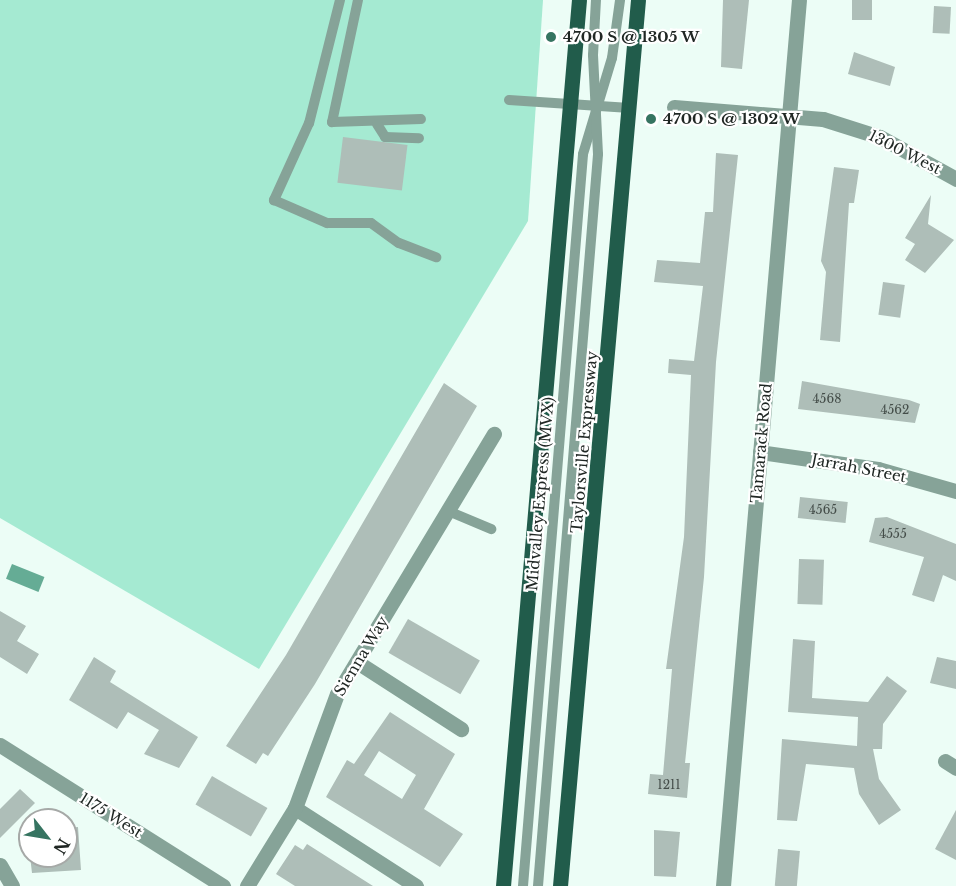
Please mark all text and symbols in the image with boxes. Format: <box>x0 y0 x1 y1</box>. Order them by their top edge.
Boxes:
place label: 4700 S @ 1305 W <box>563 28 700 46</box>
marker: 4700 S @ 1305 W <box>544 30 558 44</box>
place label: 4700 S @ 1302 W <box>663 110 801 128</box>
marker: 4700 S @ 1302 W <box>644 112 658 126</box>
street label: 1300 West <box>866 126 944 178</box>
street label: Taylorsville Expressway <box>567 350 601 534</box>
street label: Tamarack Road <box>747 382 775 504</box>
house number: 4568 <box>813 392 841 406</box>
street label: Midvalley Express (MVX) <box>523 396 557 592</box>
house number: 4562 <box>881 403 909 417</box>
street label: Jarrah Street <box>810 450 908 486</box>
house number: 4565 <box>809 503 837 517</box>
house number: 4555 <box>879 527 907 541</box>
street label: Sienna Way <box>330 613 392 699</box>
house number: 1211 <box>657 778 681 792</box>
street label: 1175 West <box>76 789 146 841</box>
north arrow <box>18 808 78 868</box>
text: N <box>49 835 74 858</box>

